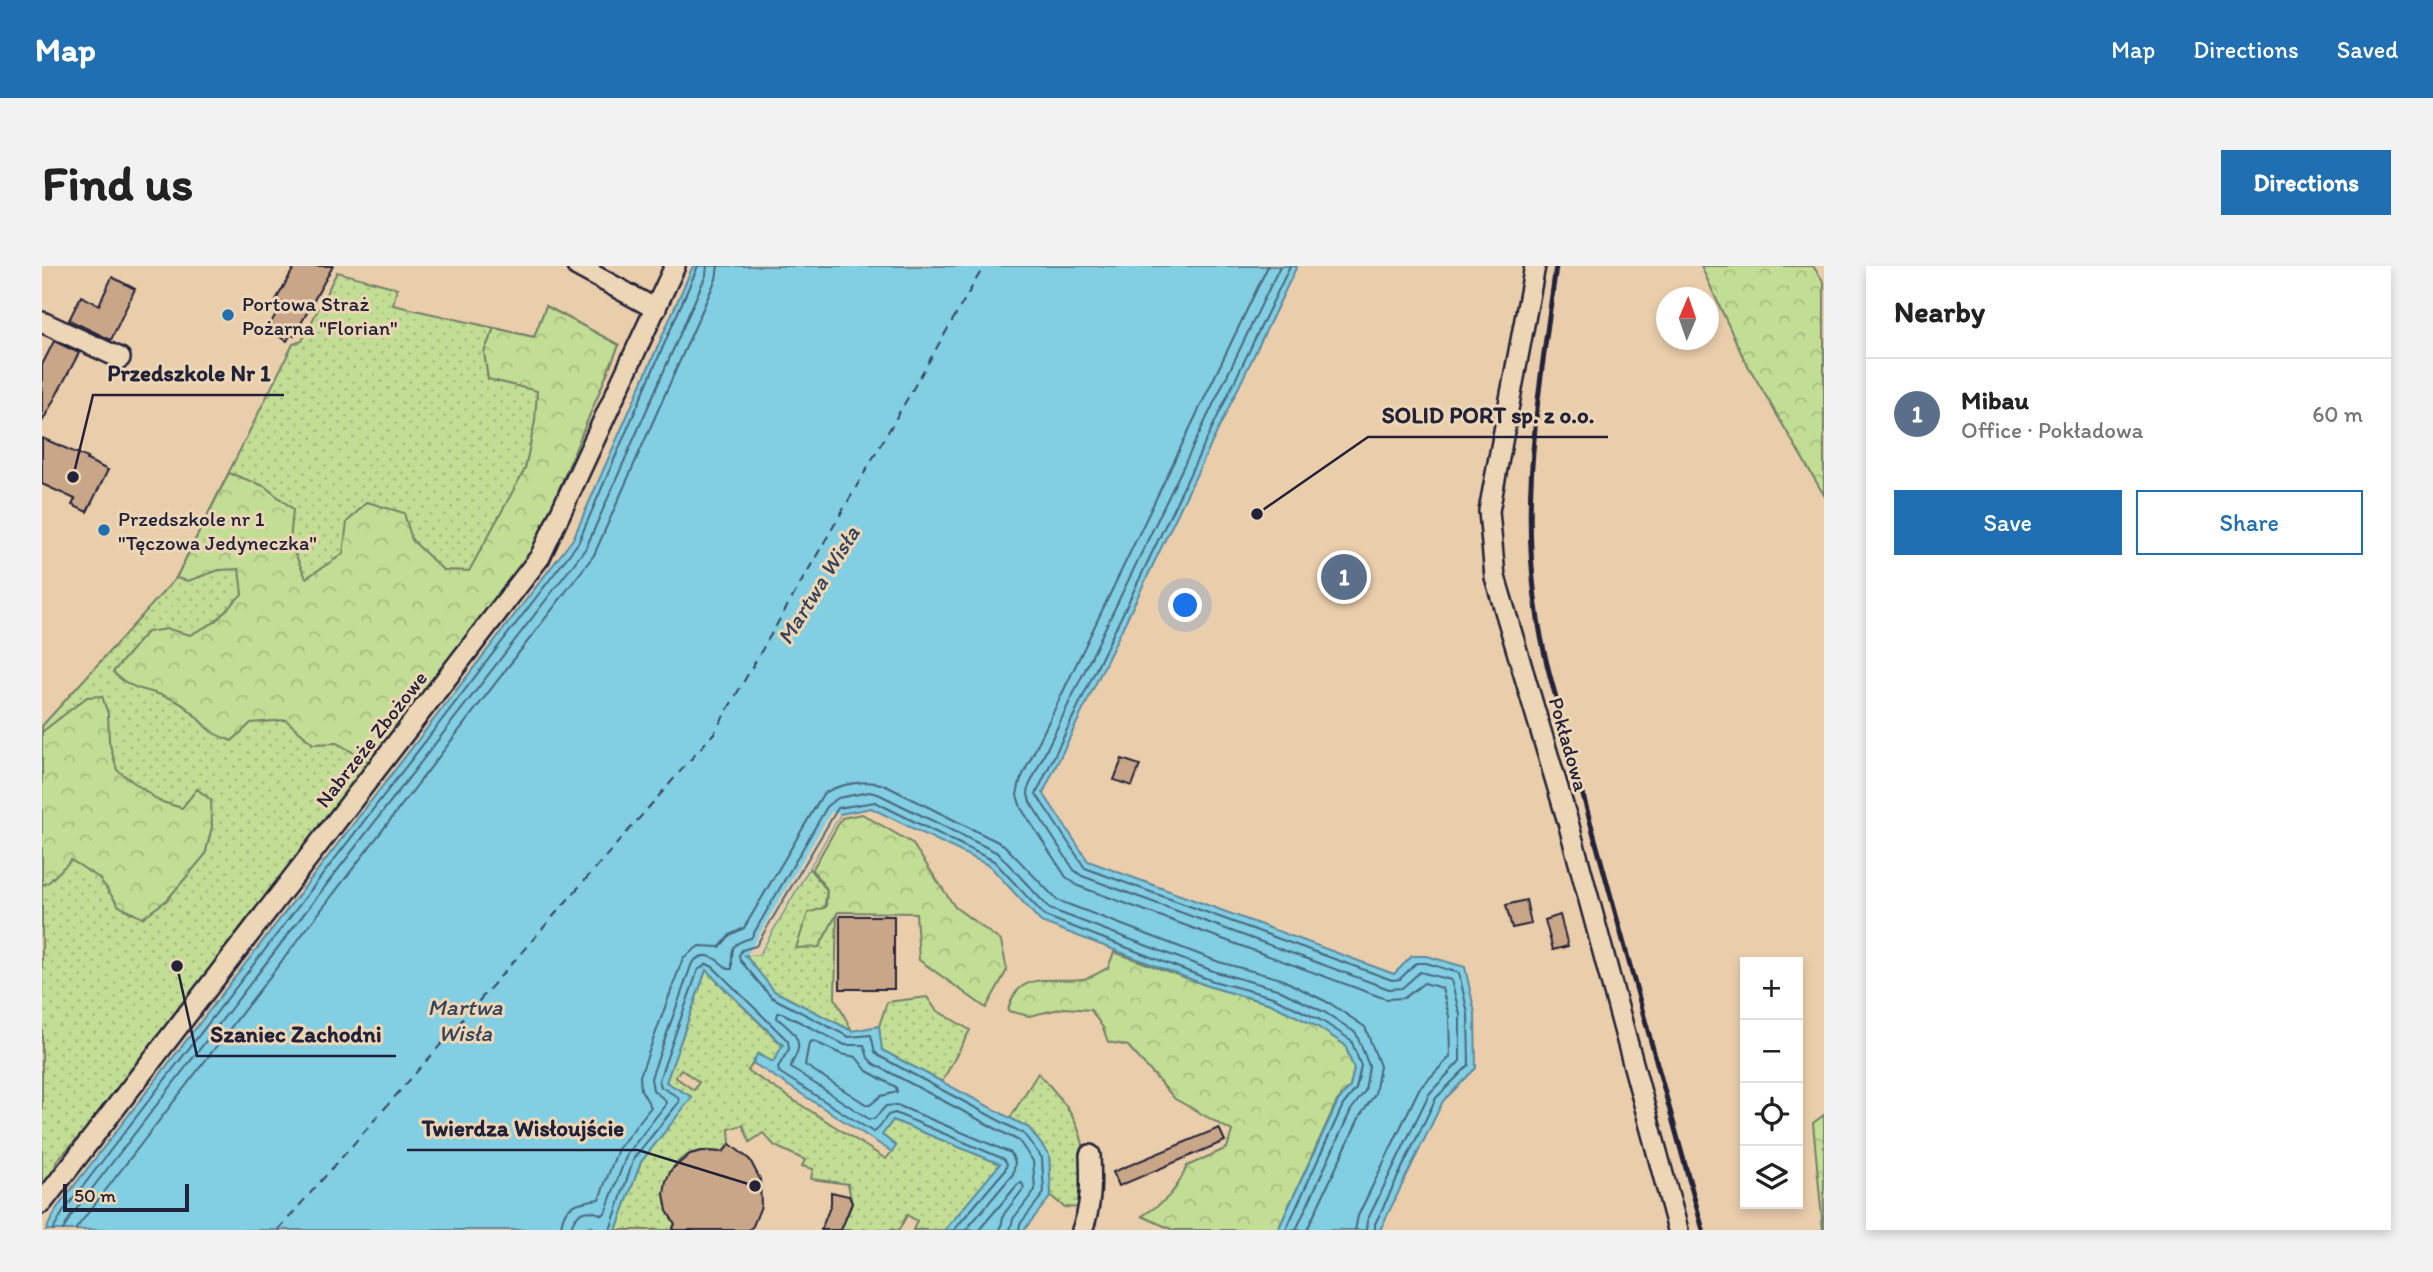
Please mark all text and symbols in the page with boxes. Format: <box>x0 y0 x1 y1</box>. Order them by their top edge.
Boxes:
text: Map <box>35 30 96 69</box>
text: Map <box>2111 35 2155 64</box>
text: Directions <box>2193 35 2299 64</box>
text: Saved <box>2337 35 2398 64</box>
button: Directions <box>2221 150 2391 215</box>
text: Find us <box>42 153 193 212</box>
north arrow <box>1656 287 1719 350</box>
place label: Portowa Straż Pożarna "Florian" <box>242 291 398 340</box>
text: Nearby <box>1894 293 1985 330</box>
marker: Portowa Straż Pożarna "Florian" <box>220 307 236 323</box>
callout: Przedszkole Nr 1 <box>93 351 284 395</box>
text: Przedszkole Nr 1 <box>107 359 271 387</box>
text: Mibau <box>1961 384 2029 416</box>
callout: SOLID PORT sp. z o.o. <box>1368 393 1608 437</box>
text: 1 <box>1912 400 1922 428</box>
text: 60 m <box>2312 400 2363 428</box>
text: SOLID PORT sp. z o.o. <box>1382 401 1594 429</box>
text: Office · Pokładowa <box>1961 416 2144 444</box>
button: Save <box>1894 490 2122 555</box>
button: Share <box>2136 490 2363 555</box>
place label: Przedszkole nr 1 "Tęczowa Jedyneczka" <box>118 506 317 555</box>
water label: Martwa Wisła <box>771 520 866 649</box>
marker: Przedszkole nr 1 "Tęczowa Jedyneczka" <box>96 522 112 538</box>
pin: 1 <box>1321 551 1367 603</box>
your location <box>1168 588 1202 622</box>
street label: Nabrzeże Zbożowe <box>310 666 432 812</box>
street label: Pokładowa <box>1544 694 1594 794</box>
map controls <box>1740 957 1803 1209</box>
button: + <box>1740 957 1803 1020</box>
water label: Martwa Wisła <box>428 993 503 1047</box>
callout: Szaniec Zachodni <box>197 1012 396 1056</box>
text: Szaniec Zachodni <box>210 1020 382 1048</box>
button: − <box>1740 1020 1803 1083</box>
button: locate <box>1740 1083 1803 1146</box>
callout: Twierdza Wisłoujście <box>407 1106 638 1150</box>
text: Twierdza Wisłoujście <box>421 1114 624 1142</box>
button: layers <box>1740 1146 1803 1209</box>
scale bar <box>63 1181 189 1213</box>
text: 50 m <box>74 1184 116 1207</box>

